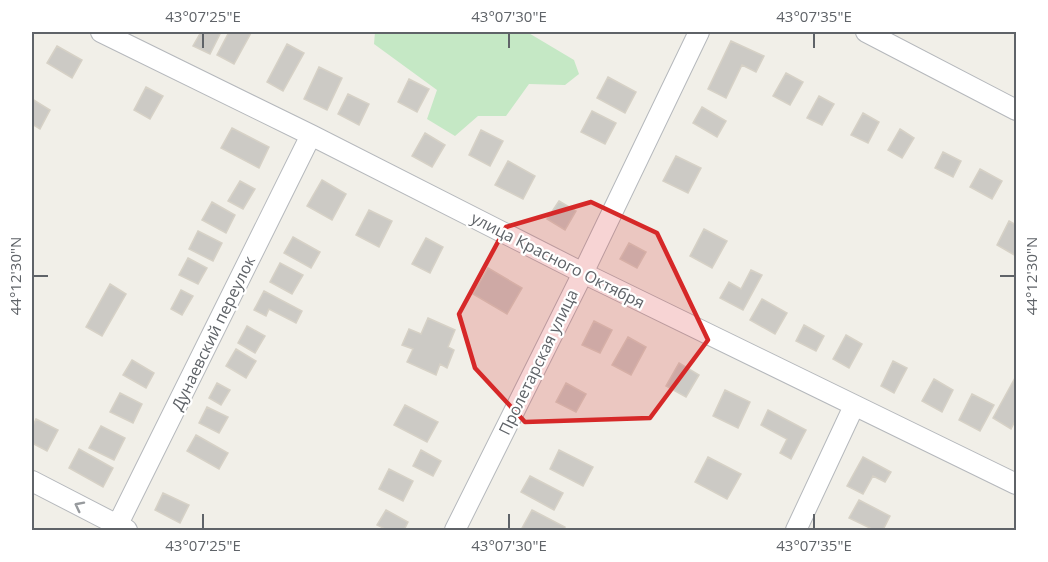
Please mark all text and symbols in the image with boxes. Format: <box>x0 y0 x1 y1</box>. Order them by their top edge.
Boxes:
text: 43°07'25"E <box>165 6 241 26</box>
text: 43°07'30"E <box>471 6 547 26</box>
text: 43°07'35"E <box>776 6 852 26</box>
street label: улица Красного Октября <box>467 207 649 313</box>
text: 44°12'30"N <box>5 237 25 315</box>
text: 44°12'30"N <box>1021 237 1041 315</box>
street label: Дунаевский переулок <box>166 251 260 414</box>
street label: Пролетарская улица <box>493 285 583 439</box>
one-way arrow <box>75 502 86 513</box>
text: 43°07'25"E <box>165 535 241 555</box>
text: 43°07'30"E <box>471 535 547 555</box>
text: 43°07'35"E <box>776 535 852 555</box>

